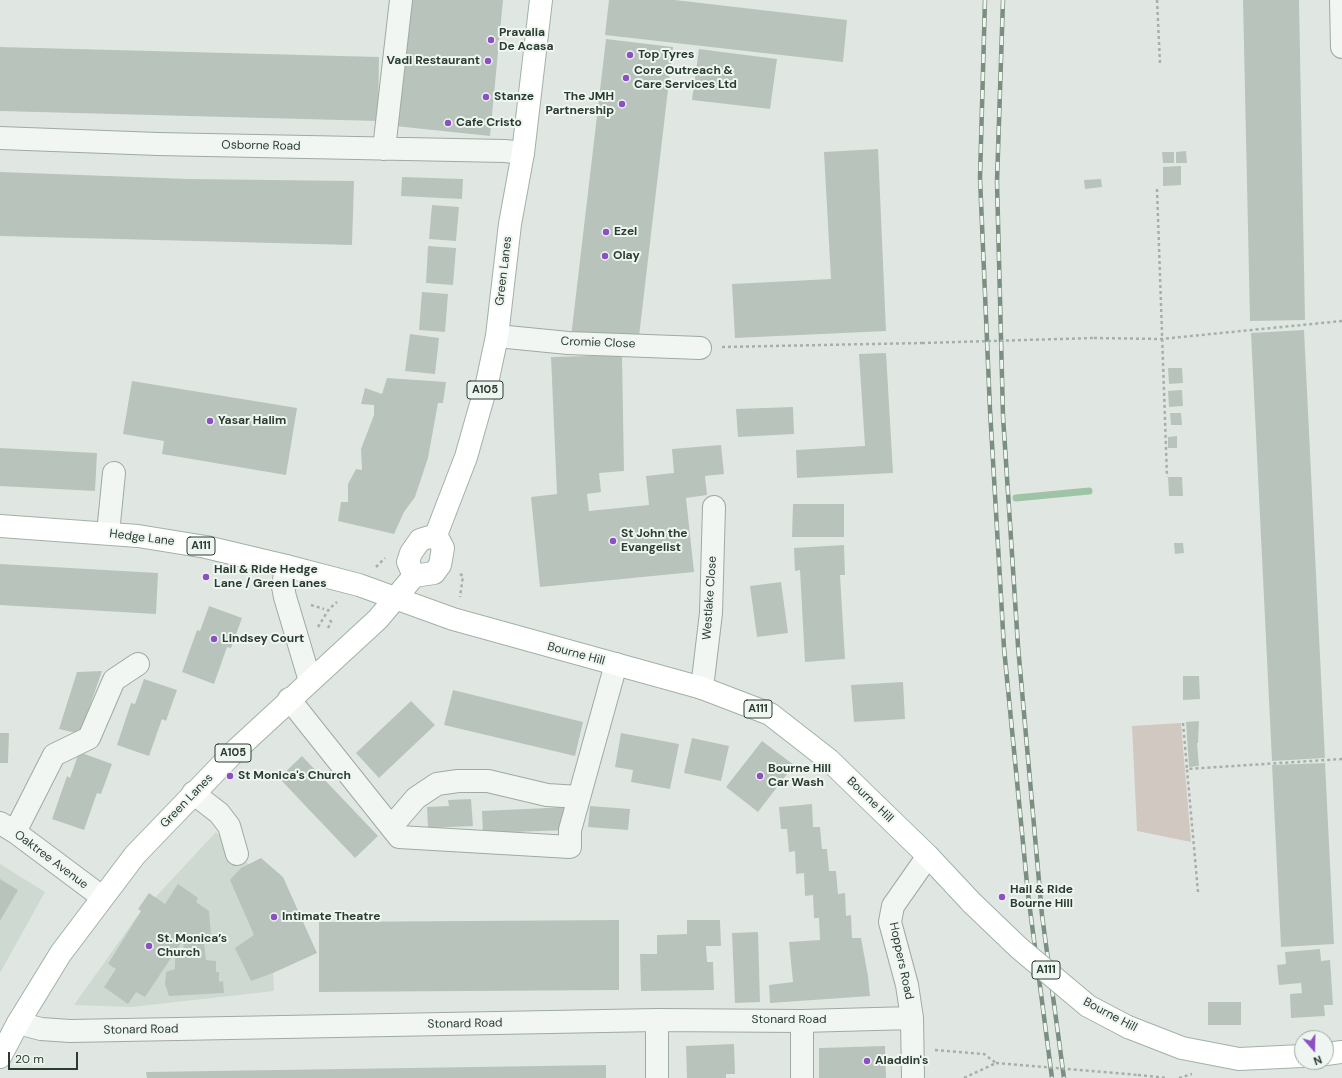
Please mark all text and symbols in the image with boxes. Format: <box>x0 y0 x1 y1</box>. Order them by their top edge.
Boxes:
place label: Pravalia De Acasa <box>499 26 553 54</box>
marker: Pravalia De Acasa <box>486 35 496 45</box>
place label: Top Tyres <box>638 48 694 62</box>
marker: Top Tyres <box>625 50 635 60</box>
place label: Vadi Restaurant <box>386 54 480 68</box>
marker: Vadi Restaurant <box>483 56 493 66</box>
place label: Core Outreach & Care Services Ltd <box>634 64 737 92</box>
marker: Core Outreach & Care Services Ltd <box>621 73 631 83</box>
place label: Stanze <box>494 90 534 104</box>
place label: The JMH Partnership <box>545 90 614 118</box>
marker: Stanze <box>481 92 491 102</box>
marker: The JMH Partnership <box>617 99 627 109</box>
place label: Cafe Cristo <box>456 116 522 130</box>
marker: Cafe Cristo <box>443 118 453 128</box>
street label: Osborne Road <box>221 138 301 154</box>
place label: Ezel <box>614 225 637 239</box>
marker: Ezel <box>601 227 611 237</box>
street label: Green Lanes <box>493 236 515 306</box>
place label: Olay <box>613 249 640 263</box>
marker: Olay <box>600 251 610 261</box>
street label: Cromie Close <box>560 335 636 351</box>
road number: A105 <box>467 381 503 399</box>
place label: Yasar Halim <box>218 414 286 428</box>
marker: Yasar Halim <box>205 416 215 426</box>
street label: Hedge Lane <box>109 527 175 549</box>
place label: St John the Evangelist <box>621 527 688 555</box>
marker: St John the Evangelist <box>608 536 618 546</box>
road number: A111 <box>187 537 215 555</box>
street label: Westlake Close <box>700 555 720 641</box>
place label: Hail & Ride Hedge Lane / Green Lanes <box>214 563 327 591</box>
marker: Hail & Ride Hedge Lane / Green Lanes <box>201 572 211 582</box>
place label: Lindsey Court <box>222 632 304 646</box>
marker: Lindsey Court <box>209 634 219 644</box>
street label: Bourne Hill <box>546 639 606 669</box>
road number: A111 <box>744 700 772 718</box>
road number: A105 <box>215 744 251 762</box>
place label: Bourne Hill Car Wash <box>768 762 831 790</box>
place label: St Monica's Church <box>238 769 351 783</box>
street label: Green Lanes <box>158 771 216 831</box>
marker: St Monica's Church <box>225 771 235 781</box>
marker: Bourne Hill Car Wash <box>755 771 765 781</box>
street label: Bourne Hill <box>844 774 896 826</box>
street label: Oaktree Avenue <box>11 828 91 892</box>
place label: Hail & Ride Bourne Hill <box>1010 883 1073 911</box>
marker: Hail & Ride Bourne Hill <box>997 892 1007 902</box>
place label: Intimate Theatre <box>282 910 380 924</box>
marker: Intimate Theatre <box>269 912 279 922</box>
street label: Hoppers Road <box>886 921 916 1001</box>
place label: St. Monica’s Church <box>157 932 227 960</box>
marker: St. Monica’s Church <box>144 941 154 951</box>
road number: A111 <box>1032 961 1060 979</box>
street label: Bourne Hill <box>1081 995 1139 1035</box>
street label: Stonard Road <box>752 1013 826 1027</box>
street label: Stonard Road <box>427 1016 503 1032</box>
street label: Stonard Road <box>103 1022 179 1038</box>
north arrow <box>1294 1030 1334 1070</box>
scale bar <box>10 1044 80 1070</box>
text: 20 m <box>15 1051 44 1067</box>
text: N <box>1312 1052 1324 1068</box>
place label: Aladdin's <box>875 1054 928 1068</box>
marker: Aladdin's <box>862 1056 872 1066</box>

